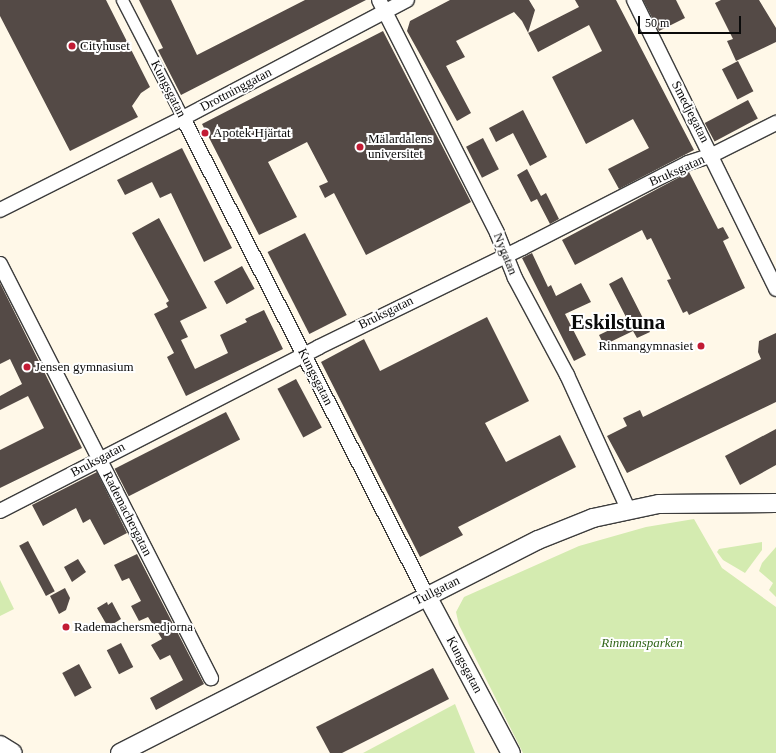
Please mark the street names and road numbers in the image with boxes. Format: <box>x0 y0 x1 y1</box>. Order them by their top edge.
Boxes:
street label: Kungsgatan <box>147 58 189 120</box>
street label: Drottninggatan <box>198 65 274 115</box>
street label: Smedjegatan <box>668 79 712 145</box>
street label: Bruksgatan <box>647 152 707 190</box>
street label: Nygatan <box>490 231 520 277</box>
street label: Bruksgatan <box>356 293 416 333</box>
street label: Kungsgatan <box>294 346 336 408</box>
street label: Bruksgatan <box>68 439 128 481</box>
street label: Rademachergatan <box>99 469 155 559</box>
street label: Tullgatan <box>411 573 463 609</box>
street label: Kungsgatan <box>443 634 485 696</box>

